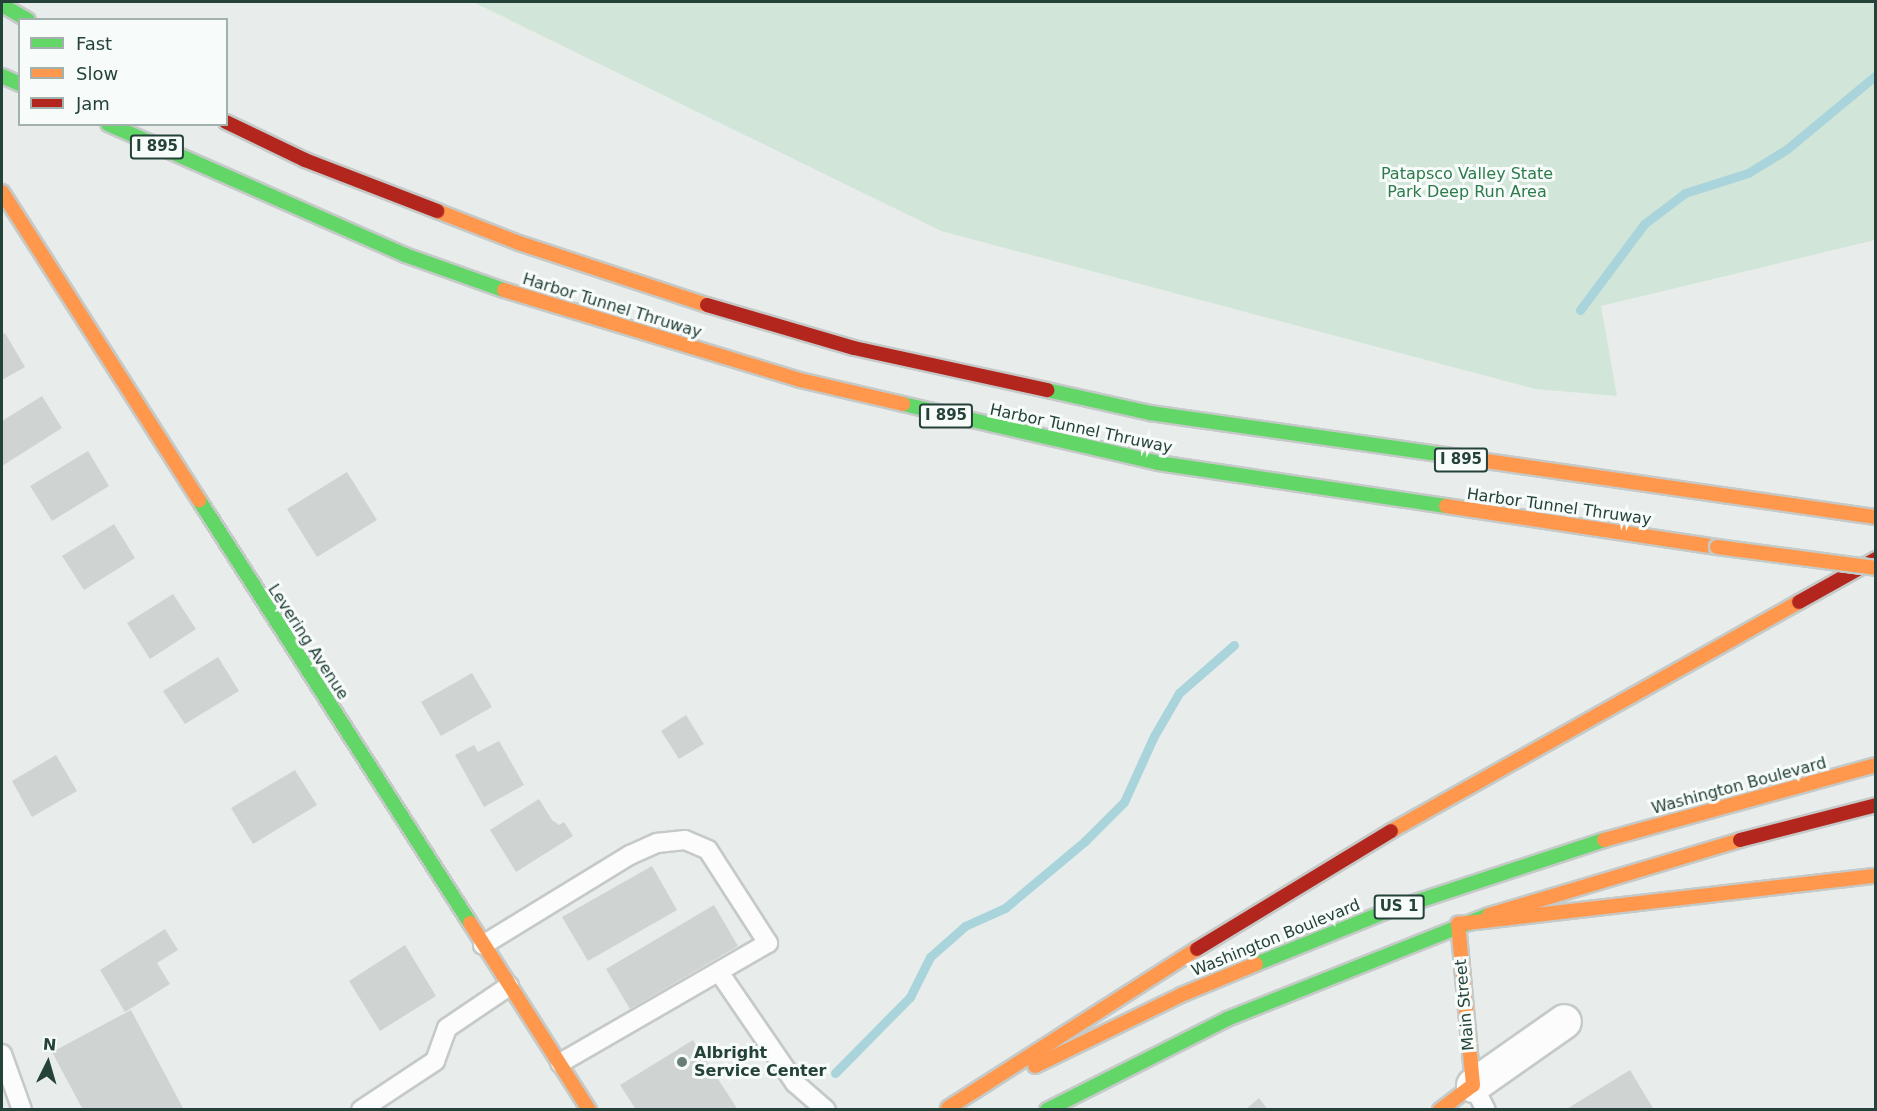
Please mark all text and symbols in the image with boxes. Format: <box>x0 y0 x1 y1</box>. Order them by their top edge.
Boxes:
legend <box>18 18 228 126</box>
text: Fast <box>76 33 112 54</box>
text: Slow <box>76 63 118 84</box>
text: Jam <box>76 93 110 114</box>
road number: I 895 <box>128 135 186 159</box>
park label: Patapsco Valley State Park Deep Run Area <box>1381 164 1553 202</box>
street label: Harbor Tunnel Thruway <box>520 270 704 342</box>
street label: Harbor Tunnel Thruway <box>988 400 1174 458</box>
road number: I 895 <box>918 404 974 428</box>
road number: I 895 <box>1432 448 1490 472</box>
street label: Harbor Tunnel Thruway <box>1465 485 1653 529</box>
street label: Levering Avenue <box>264 581 352 703</box>
street label: Washington Boulevard <box>1650 753 1828 819</box>
street label: Washington Boulevard <box>1189 895 1363 981</box>
road number: US 1 <box>1374 895 1424 919</box>
street label: Main Street <box>1451 958 1479 1052</box>
north arrow <box>18 1033 78 1093</box>
text: N <box>42 1035 57 1055</box>
place label: Albright Service Center <box>694 1043 826 1081</box>
marker: Albright Service Center <box>675 1055 689 1069</box>

